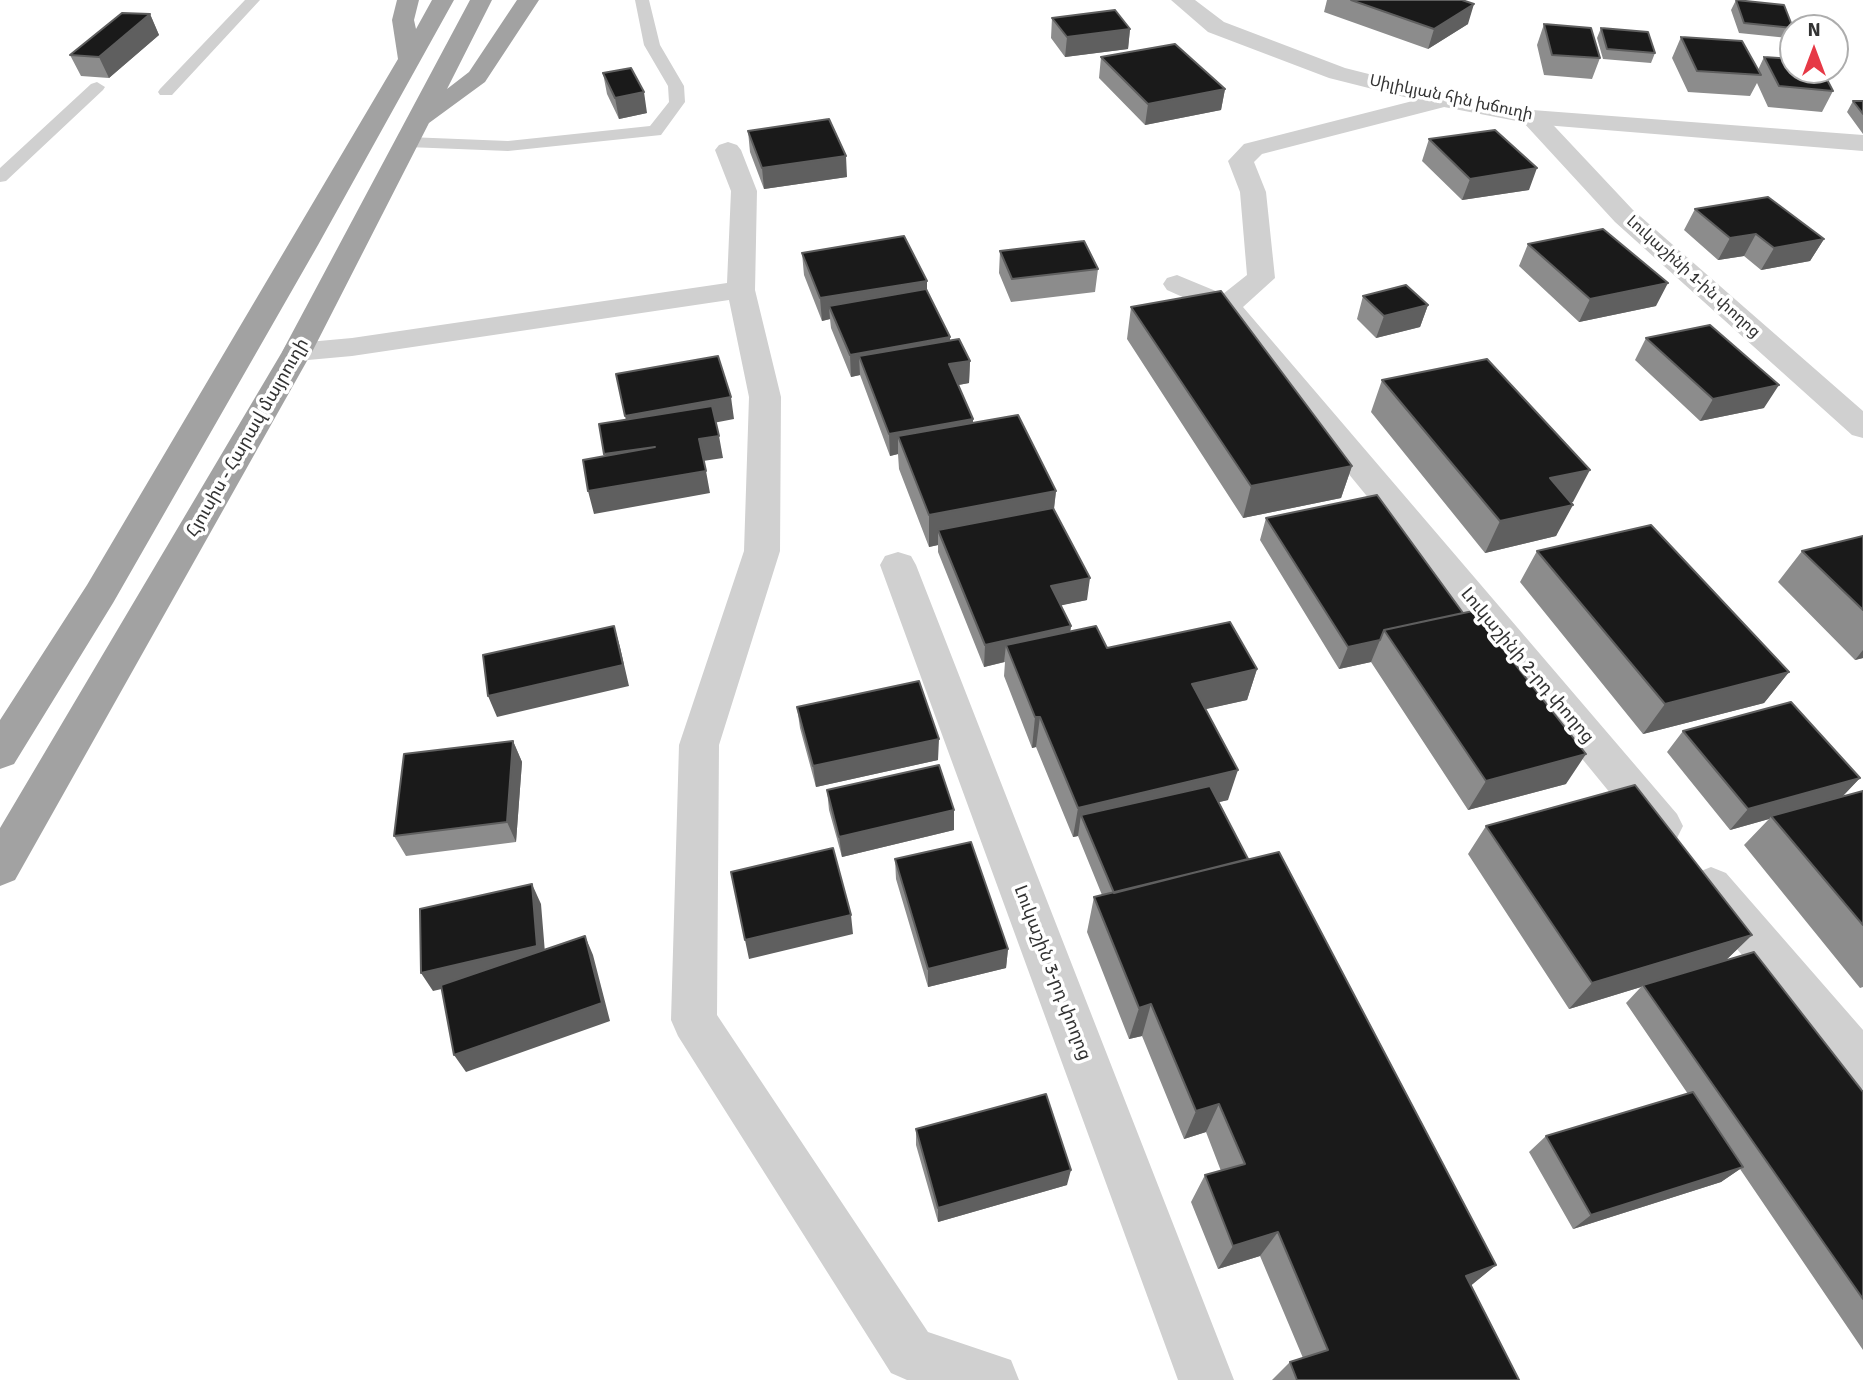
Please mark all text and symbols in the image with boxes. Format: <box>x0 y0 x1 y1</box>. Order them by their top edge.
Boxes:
north arrow <box>1779 14 1849 84</box>
text: N <box>1807 18 1821 42</box>
street label: Սիլիկյան հին խճուղի <box>1368 71 1534 125</box>
street label: Լուկաշինի 1-ին փողոց <box>1622 212 1764 342</box>
street label: Հյուսիս - Հարավ մայրուղի <box>182 335 314 541</box>
street label: Լուկաշինի 2-րդ փողոց <box>1456 584 1598 748</box>
street label: Լուկաշին 3-րդ փողոց <box>1009 883 1095 1063</box>

